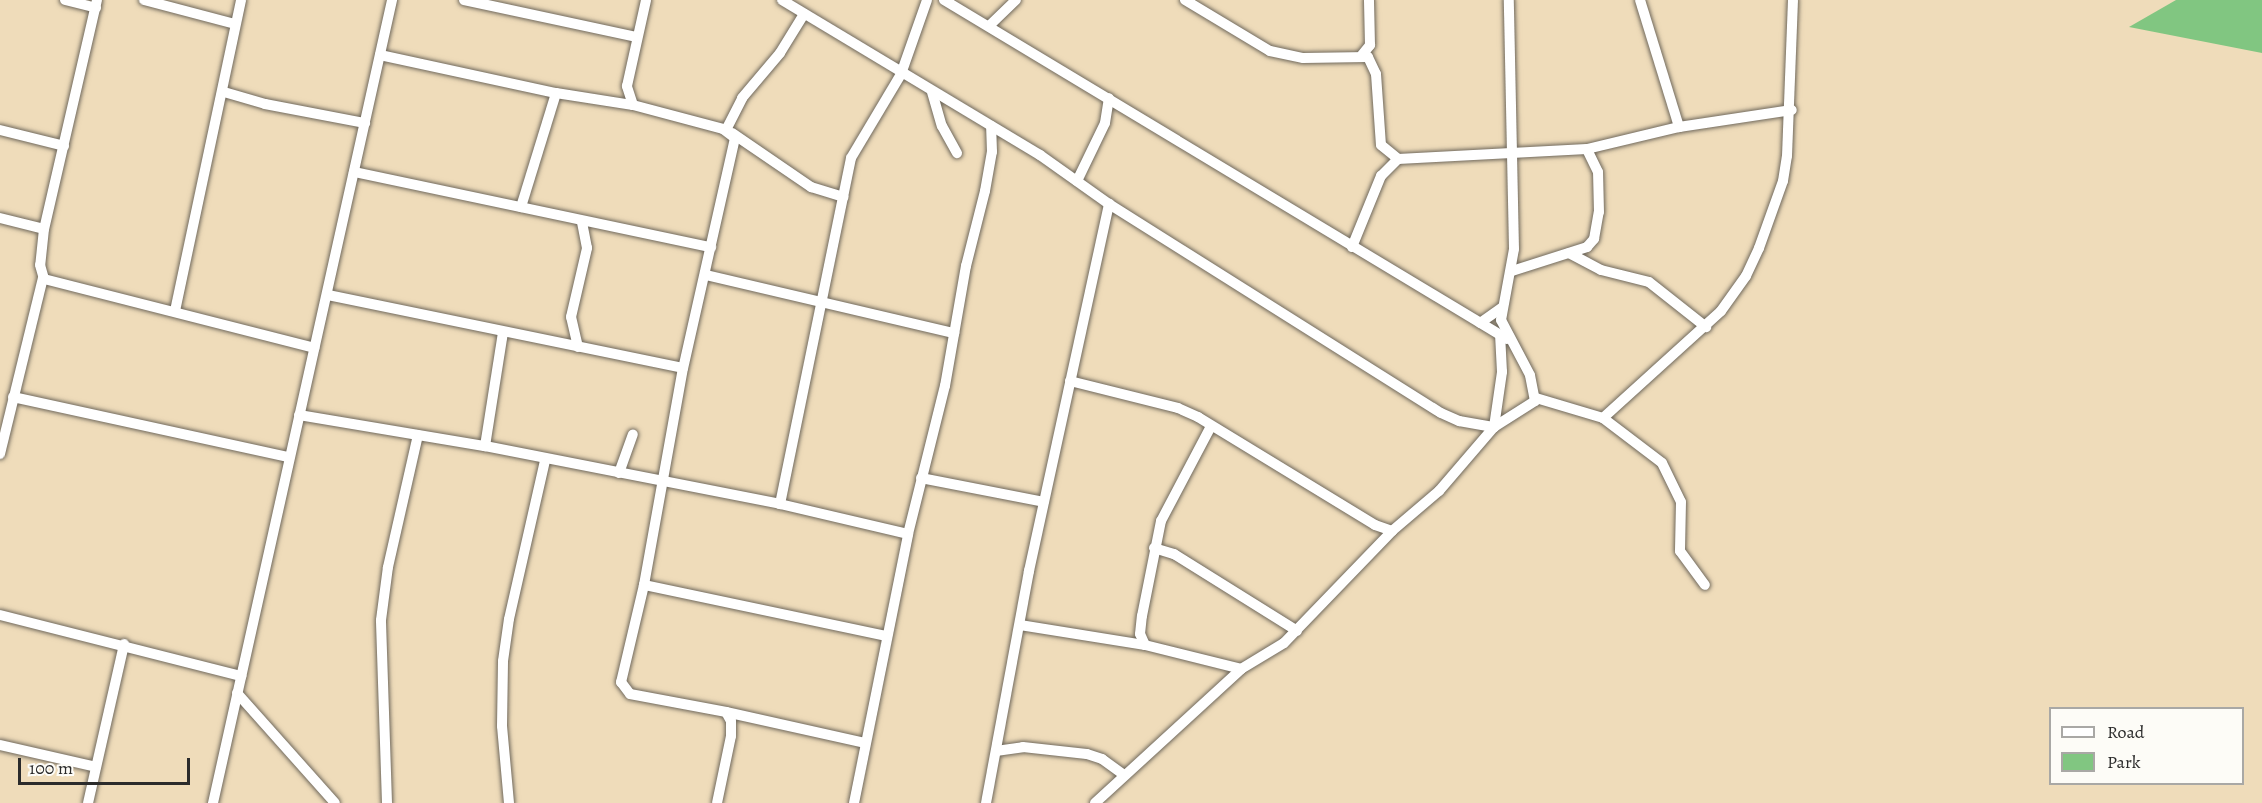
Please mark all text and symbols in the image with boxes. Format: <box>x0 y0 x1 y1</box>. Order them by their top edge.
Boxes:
legend <box>2049 707 2244 785</box>
text: Road <box>2107 720 2144 744</box>
scale bar <box>21 746 194 784</box>
text: Park <box>2107 750 2141 774</box>
text: 100 m <box>29 756 73 780</box>

